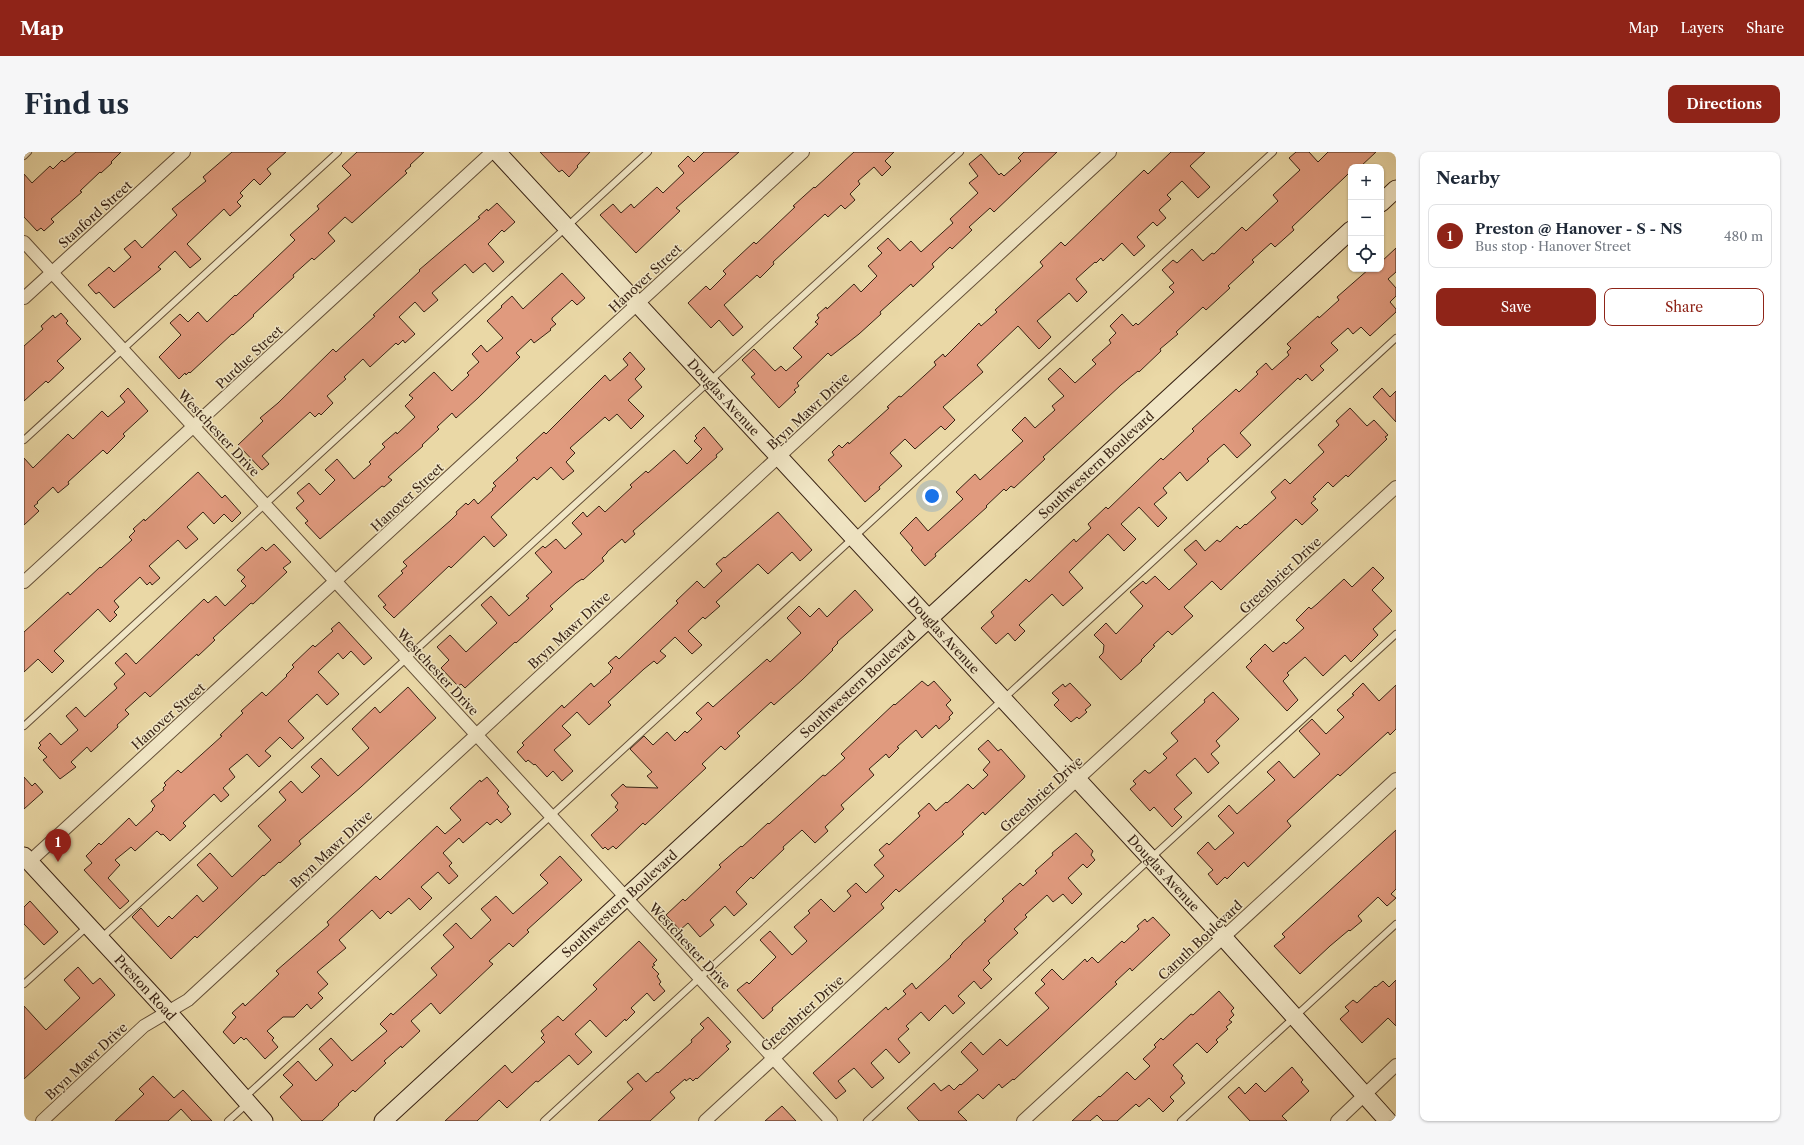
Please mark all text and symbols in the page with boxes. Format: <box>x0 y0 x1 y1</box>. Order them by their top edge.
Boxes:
text: Map <box>20 17 64 40</box>
text: Map <box>1628 19 1658 37</box>
text: Layers <box>1680 19 1724 37</box>
text: Share <box>1746 19 1784 37</box>
button: Directions <box>1668 85 1780 123</box>
text: Find us <box>24 87 129 121</box>
map controls <box>1348 164 1384 272</box>
button: + <box>1348 164 1384 200</box>
text: Nearby <box>1436 168 1500 188</box>
street label: Stanford Street <box>55 177 135 251</box>
button: − <box>1348 200 1384 236</box>
text: Preston @ Hanover - S - NS <box>1475 219 1682 238</box>
text: 1 <box>1447 228 1453 244</box>
text: 480 m <box>1724 228 1763 244</box>
button: locate <box>1348 236 1384 272</box>
text: Bus stop · Hanover Street <box>1475 238 1631 254</box>
street label: Hanover Street <box>605 240 685 316</box>
button: Save <box>1436 288 1596 326</box>
button: Share <box>1604 288 1764 326</box>
street label: Purdue Street <box>212 322 286 392</box>
street label: Douglas Avenue <box>684 355 763 439</box>
street label: Bryn Mawr Drive <box>764 369 852 453</box>
street label: Westchester Drive <box>174 386 263 480</box>
street label: Southwestern Boulevard <box>1035 408 1157 522</box>
street label: Hanover Street <box>367 459 447 535</box>
your location <box>922 486 942 506</box>
street label: Greenbrier Drive <box>1236 533 1324 617</box>
street label: Bryn Mawr Drive <box>525 588 613 672</box>
street label: Douglas Avenue <box>904 593 983 677</box>
street label: Westchester Drive <box>393 625 482 719</box>
street label: Southwestern Boulevard <box>796 627 919 741</box>
street label: Hanover Street <box>128 679 208 753</box>
street label: Greenbrier Drive <box>996 753 1086 835</box>
street label: Bryn Mawr Drive <box>287 807 375 891</box>
pin: 1 <box>45 829 71 862</box>
street label: Douglas Avenue <box>1124 831 1203 915</box>
street label: Southwestern Boulevard <box>558 846 680 961</box>
street label: Caruth Boulevard <box>1155 897 1245 983</box>
street label: Westchester Drive <box>645 899 734 993</box>
street label: Preston Road <box>111 952 180 1024</box>
street label: Greenbrier Drive <box>757 972 847 1054</box>
street label: Bryn Mawr Drive <box>42 1019 130 1103</box>

